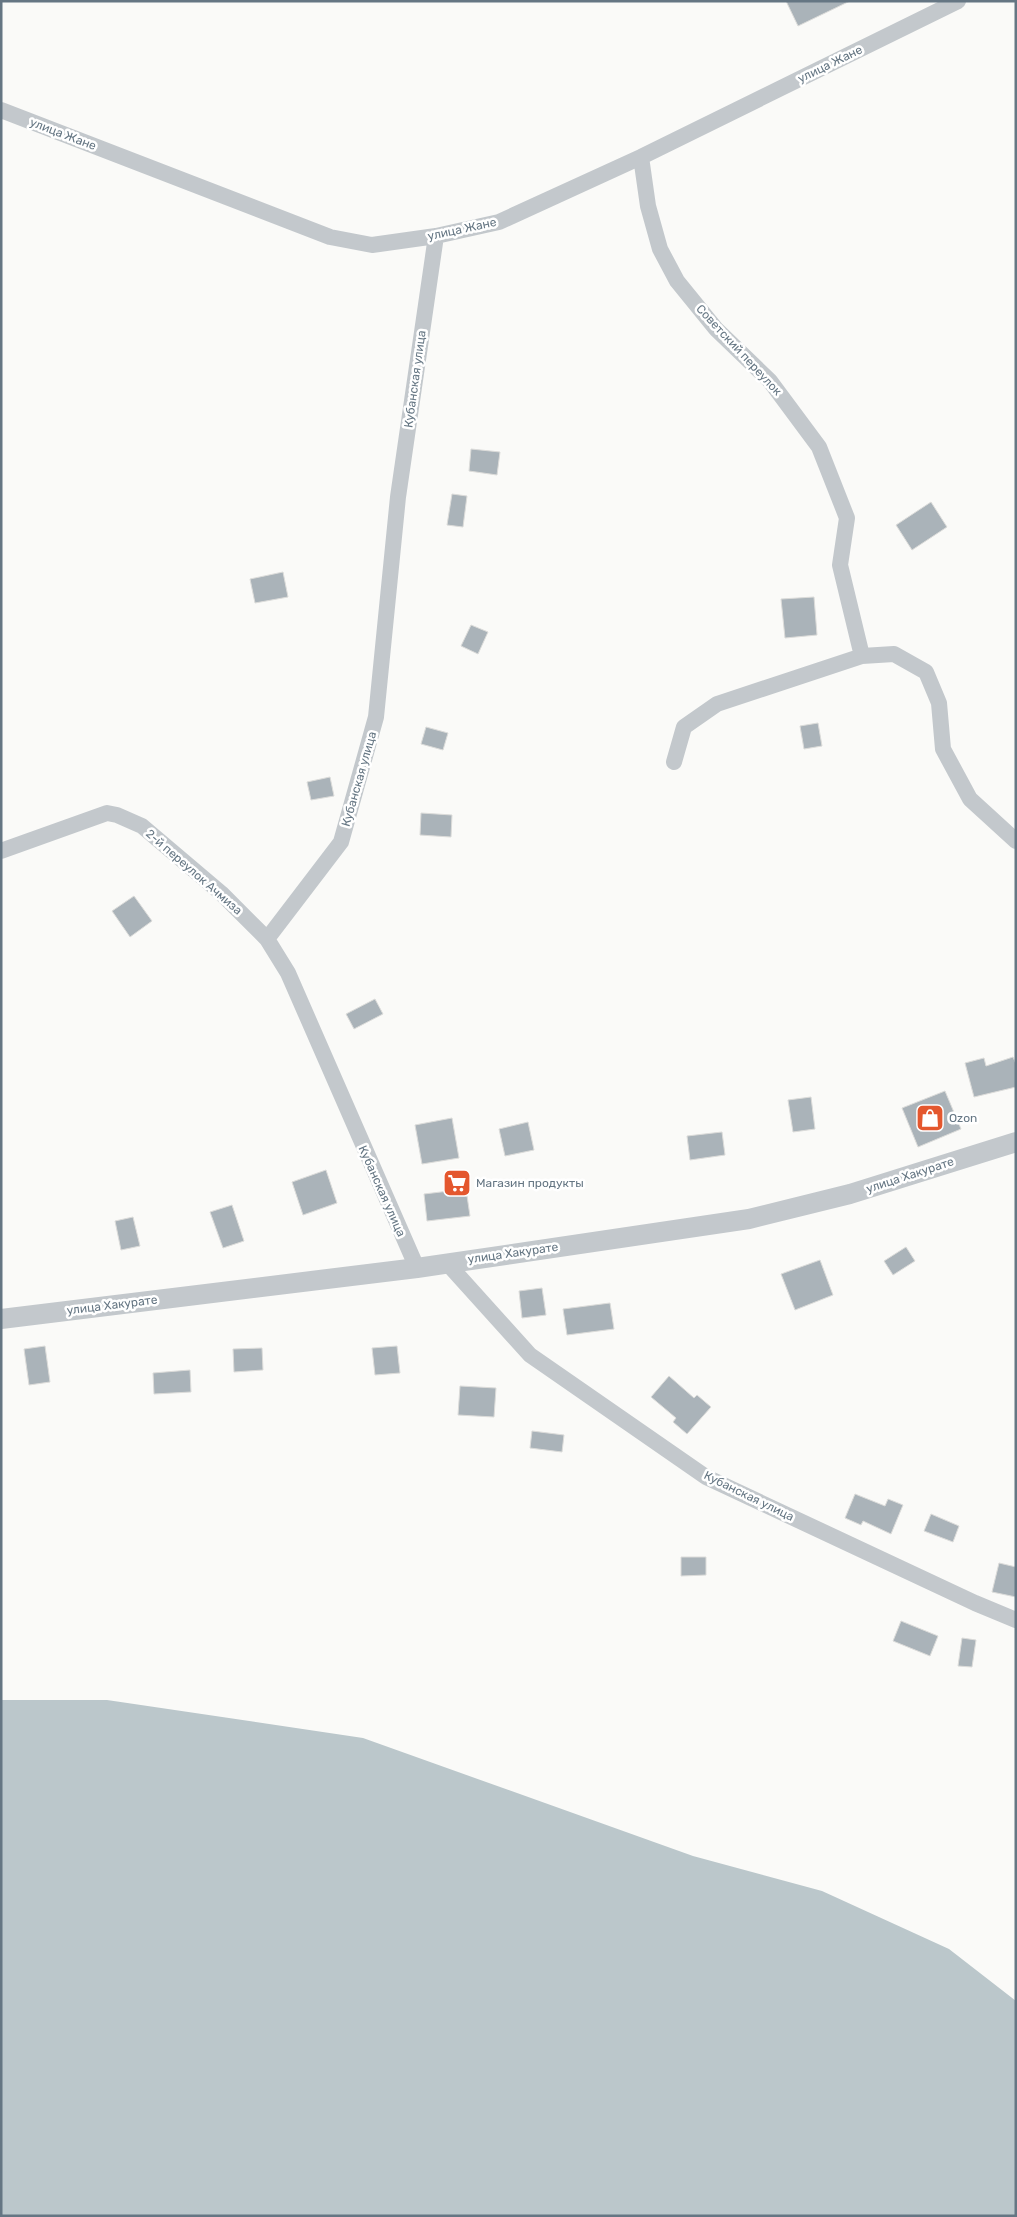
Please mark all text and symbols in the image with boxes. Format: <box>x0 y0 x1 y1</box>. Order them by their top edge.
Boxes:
street label: улица Жане <box>795 42 865 86</box>
street label: улица Жане <box>28 115 98 153</box>
street label: улица Жане <box>426 215 498 243</box>
street label: Советский переулок <box>693 302 785 399</box>
street label: Кубанская улица <box>401 329 429 429</box>
street label: Кубанская улица <box>339 730 379 828</box>
street label: 2-й переулок Ачмиза <box>143 826 245 918</box>
shop icon: Ozon <box>915 1103 945 1133</box>
place label: Ozon <box>949 1111 977 1125</box>
street label: Кубанская улица <box>356 1143 408 1239</box>
street label: улица Хакурате <box>864 1154 956 1196</box>
supermarket icon: Магазин продукты <box>442 1168 472 1198</box>
place label: Магазин продукты <box>476 1176 584 1190</box>
street label: улица Хакурате <box>467 1240 559 1266</box>
street label: улица Хакурате <box>66 1292 158 1318</box>
street label: Кубанская улица <box>702 1468 796 1524</box>

